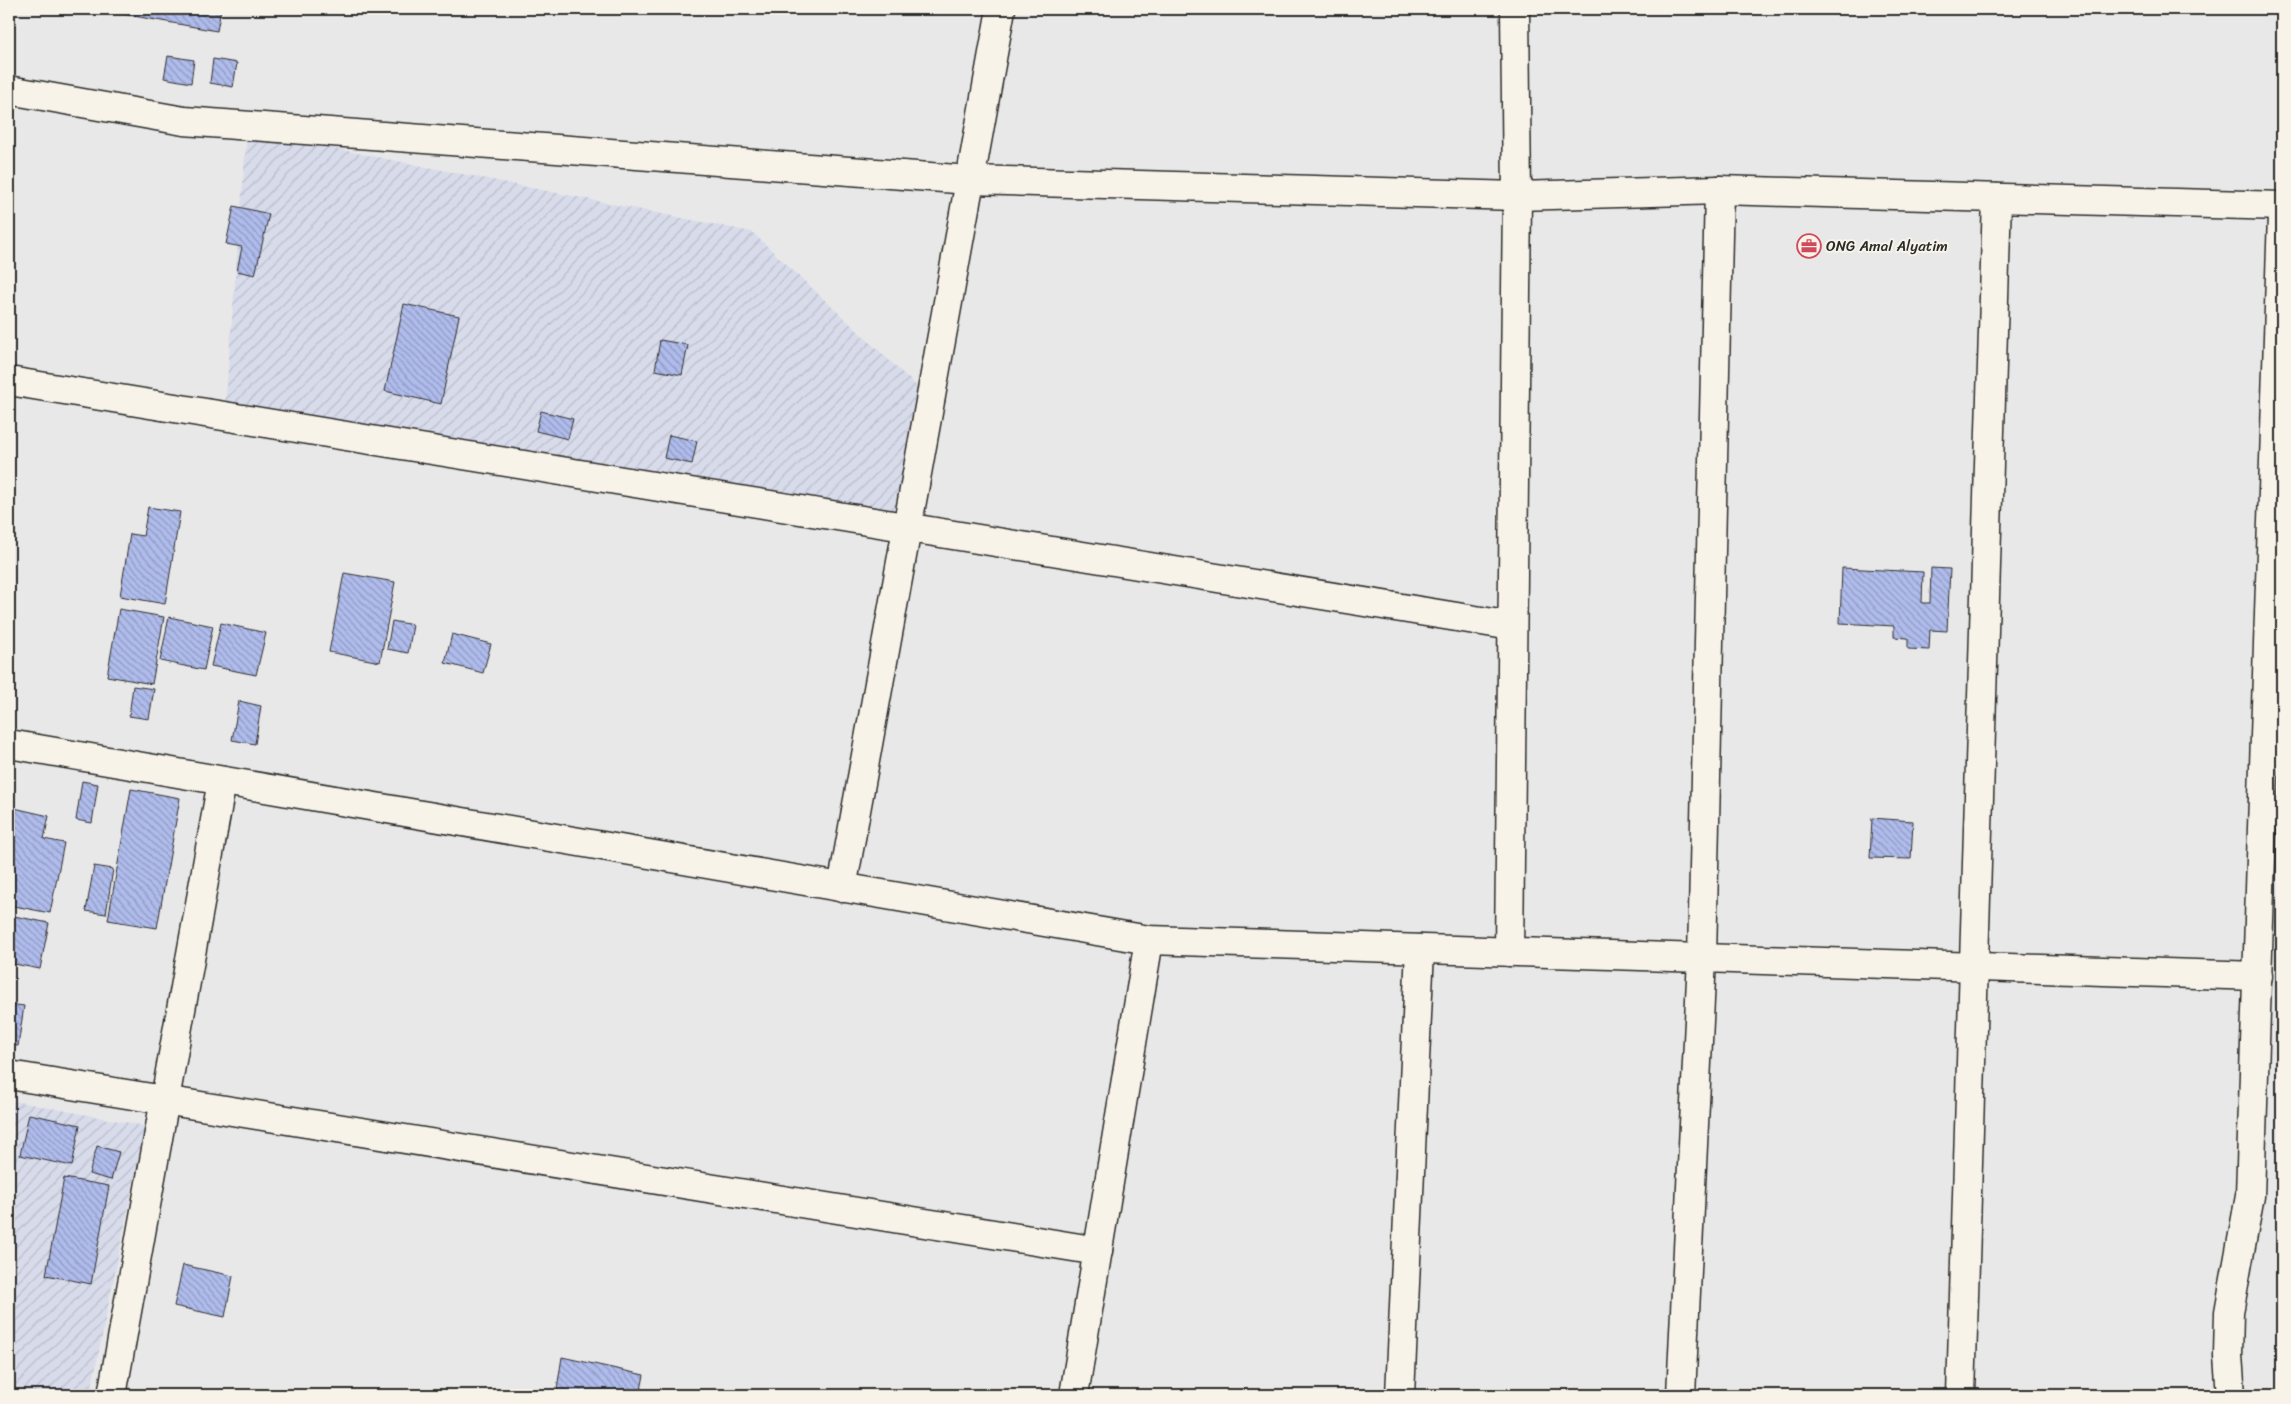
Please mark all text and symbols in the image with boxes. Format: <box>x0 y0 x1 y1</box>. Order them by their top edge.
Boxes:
office icon: ONG Amal Alyatim <box>1796 233 1822 259</box>
place label: ONG Amal Alyatim <box>1826 233 1948 259</box>

